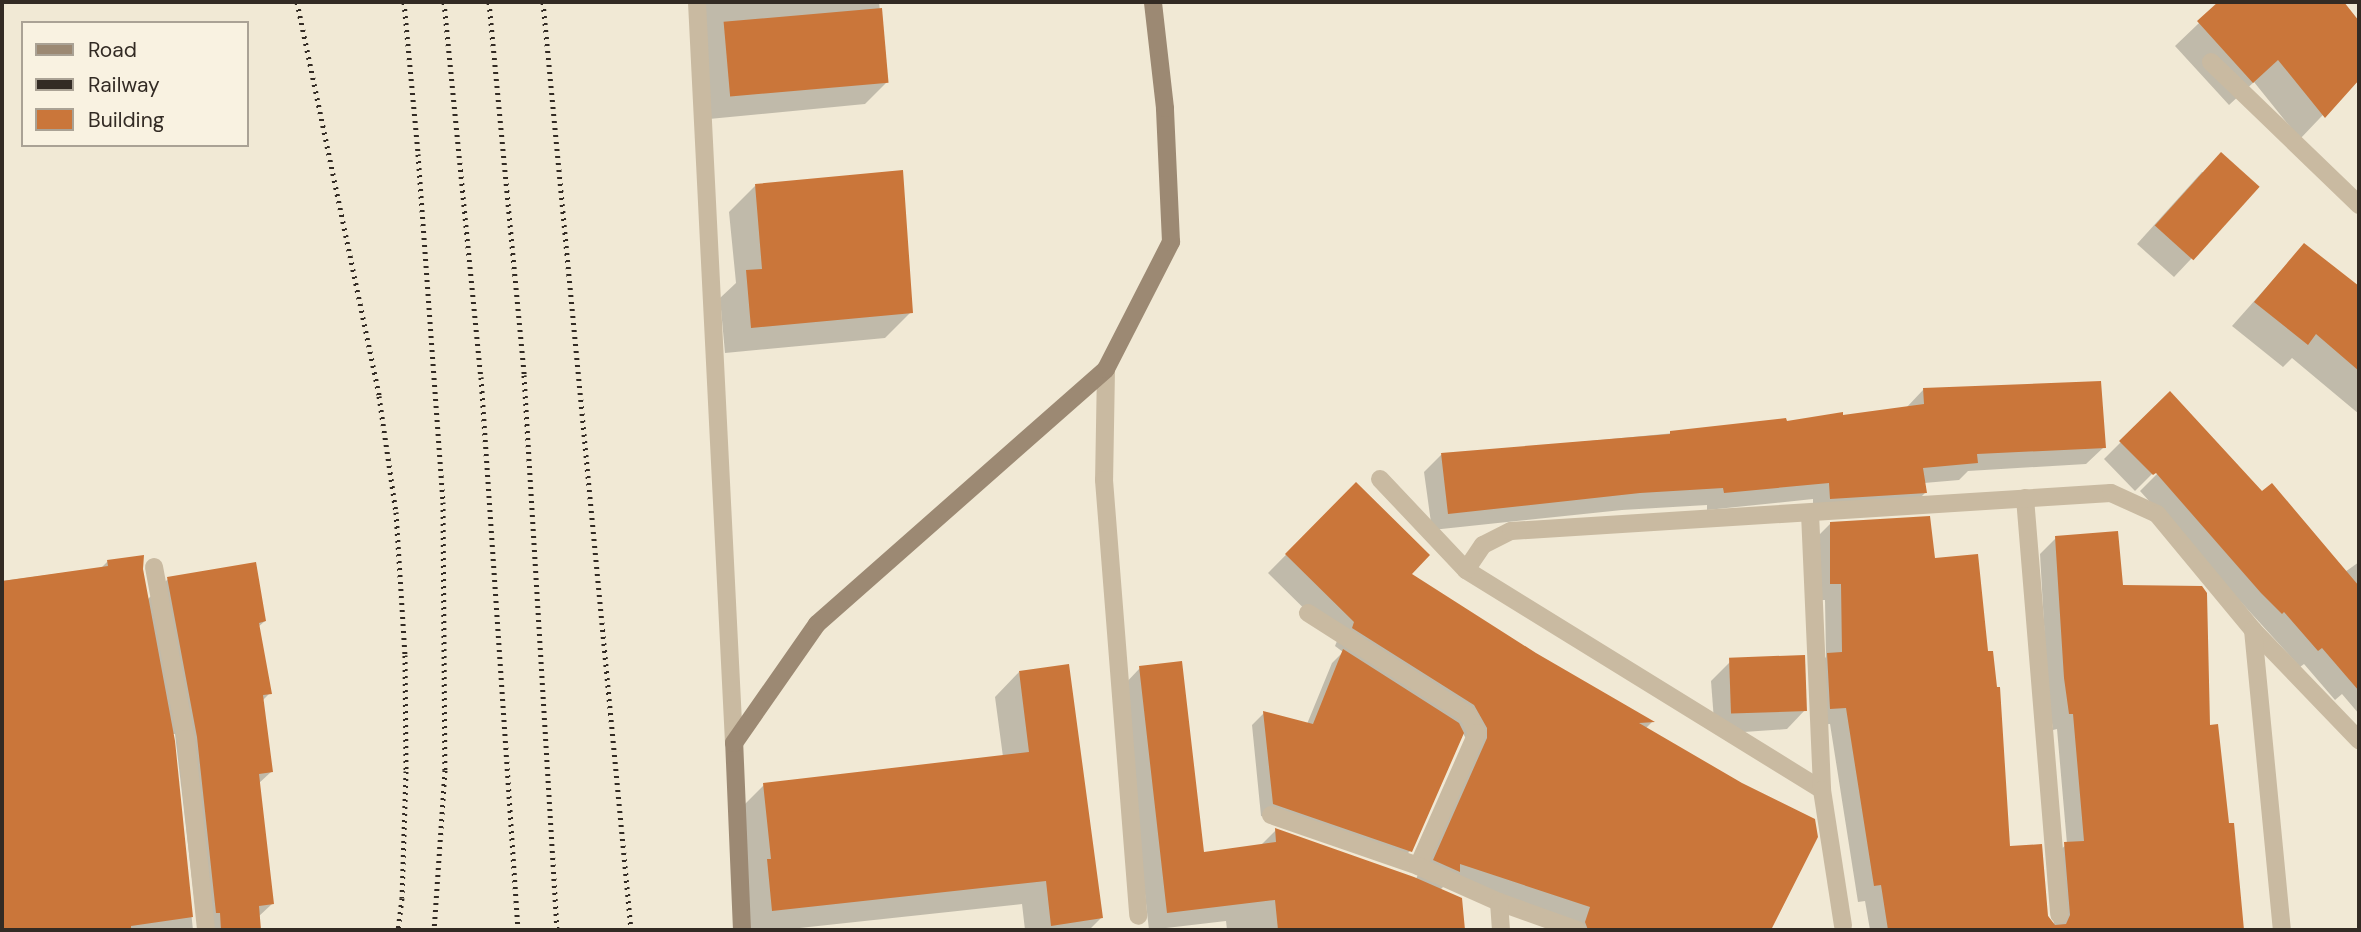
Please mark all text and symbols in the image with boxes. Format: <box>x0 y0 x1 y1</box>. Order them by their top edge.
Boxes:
legend <box>21 21 248 147</box>
text: Road <box>88 36 137 64</box>
text: Railway <box>88 71 160 99</box>
text: Building <box>88 106 164 134</box>

